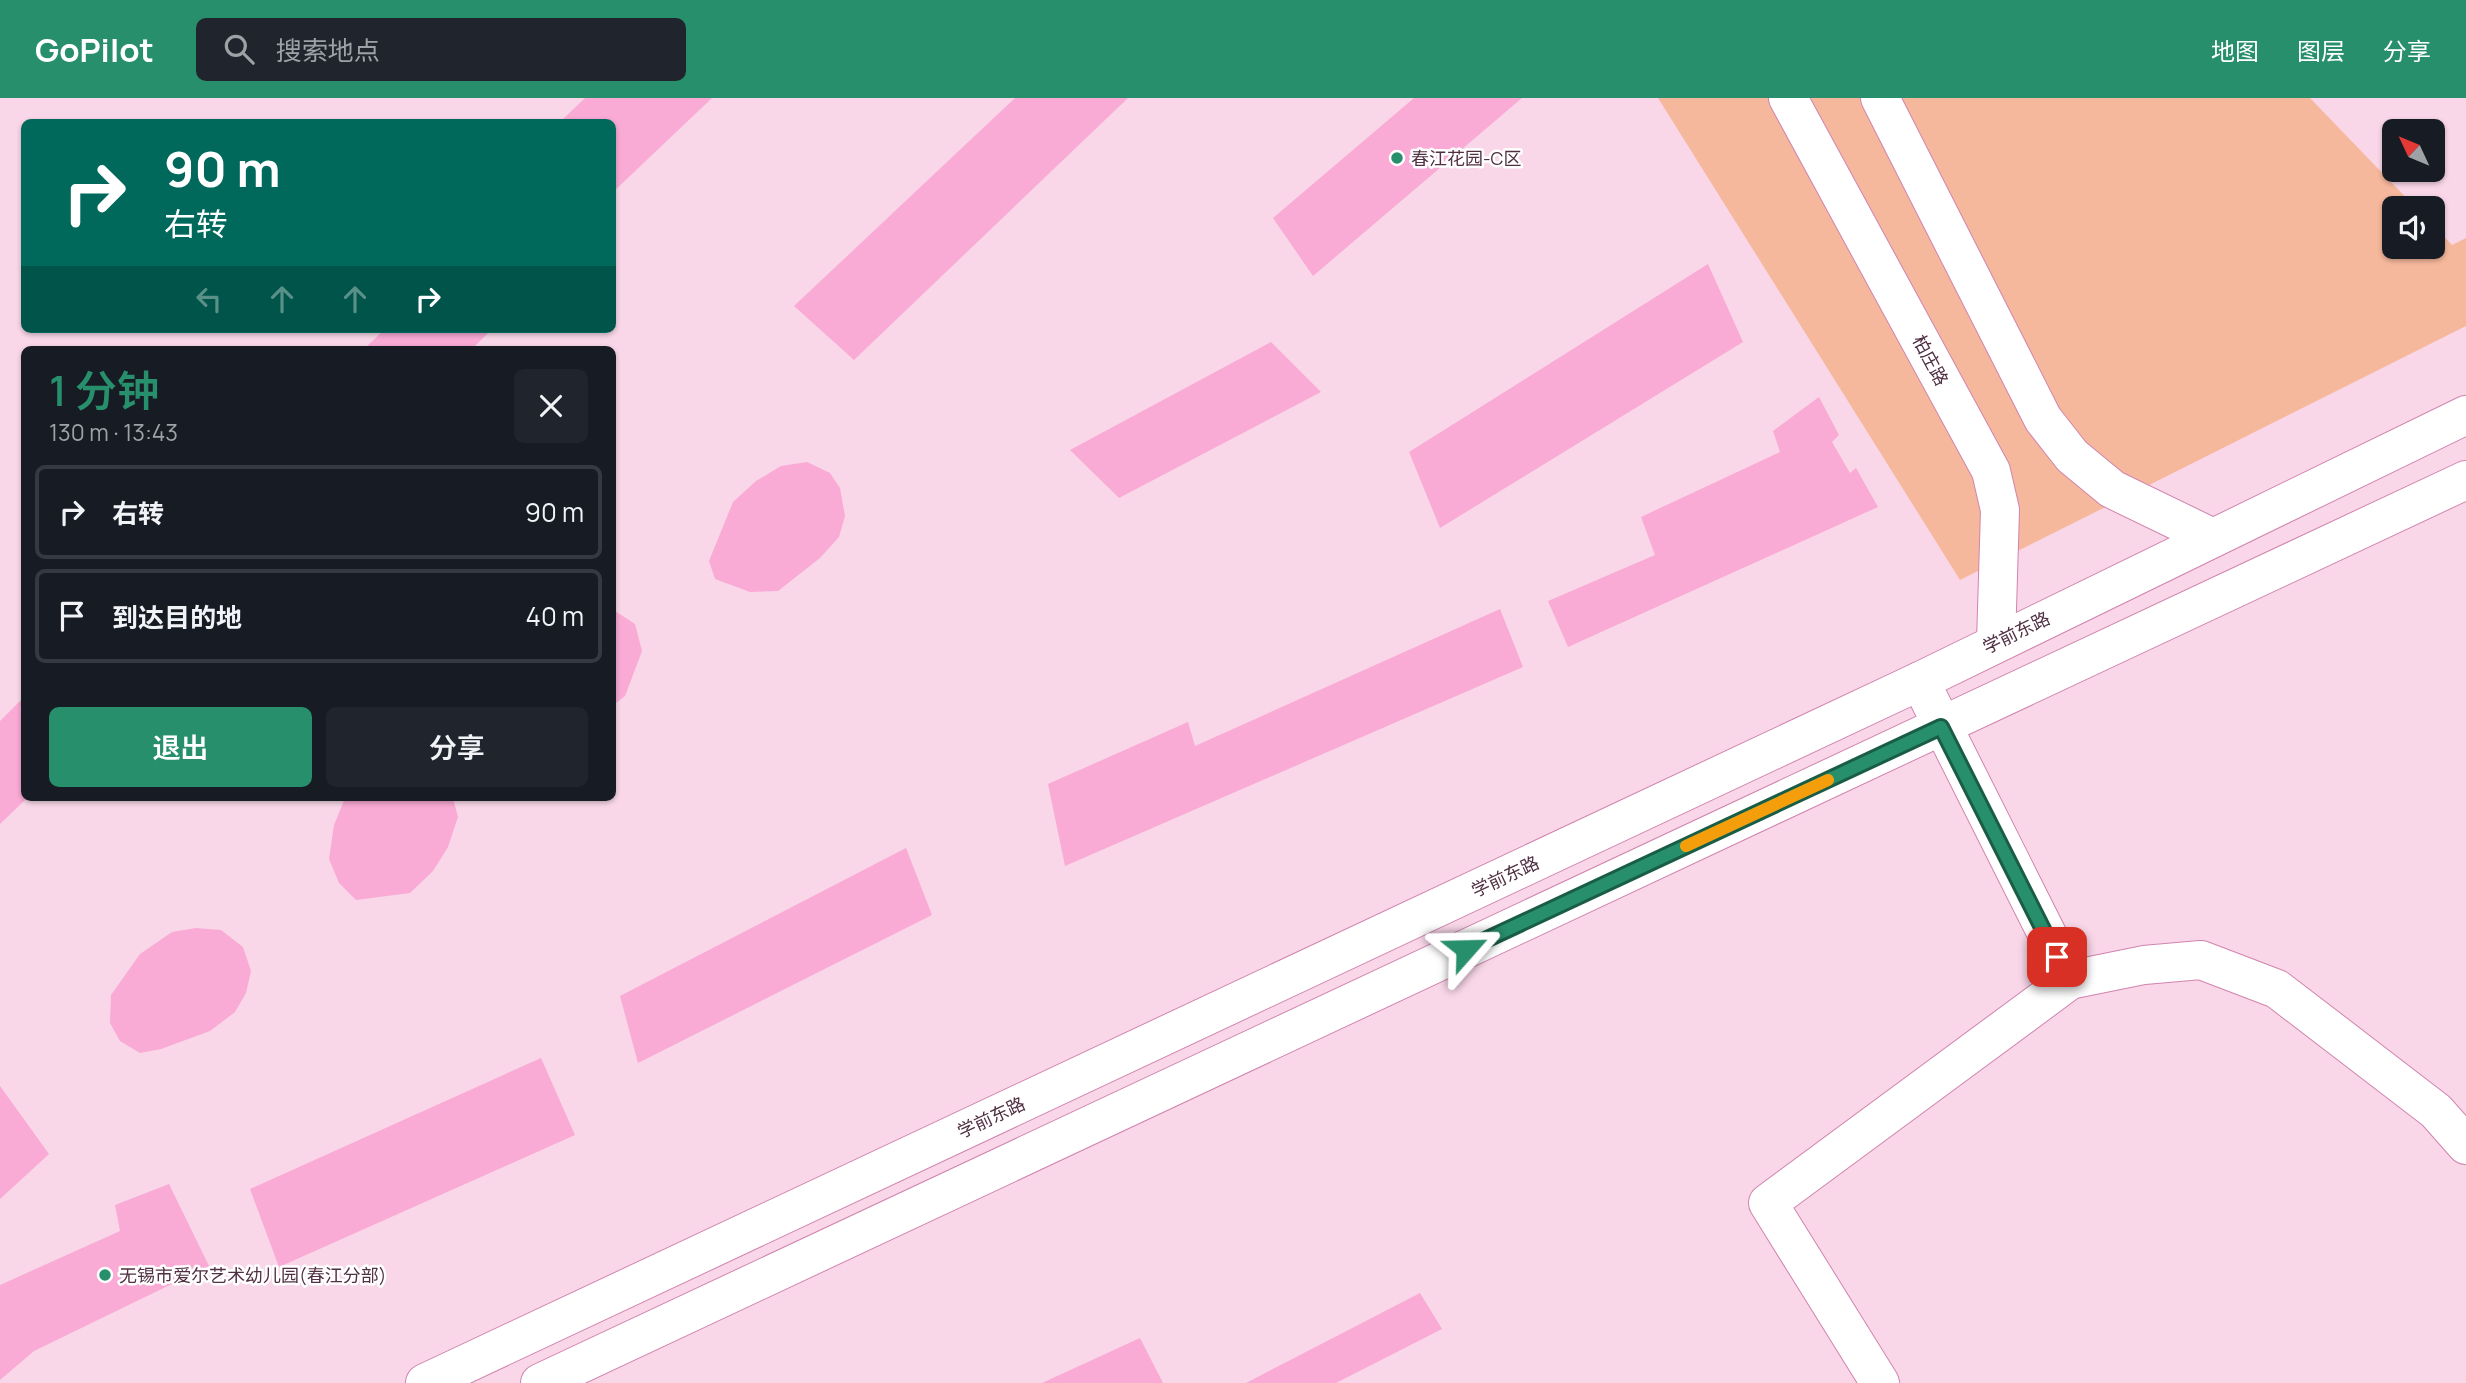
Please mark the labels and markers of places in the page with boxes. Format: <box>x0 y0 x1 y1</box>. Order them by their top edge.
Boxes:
place label: 春江花园-C区 <box>1411 146 1521 170</box>
marker: 春江花园-C区 <box>1389 150 1405 166</box>
pin <box>2027 927 2087 987</box>
place label: 无锡市爱尔艺术幼儿园(春江分部) <box>119 1263 386 1287</box>
marker: 无锡市爱尔艺术幼儿园(春江分部) <box>97 1267 113 1283</box>

